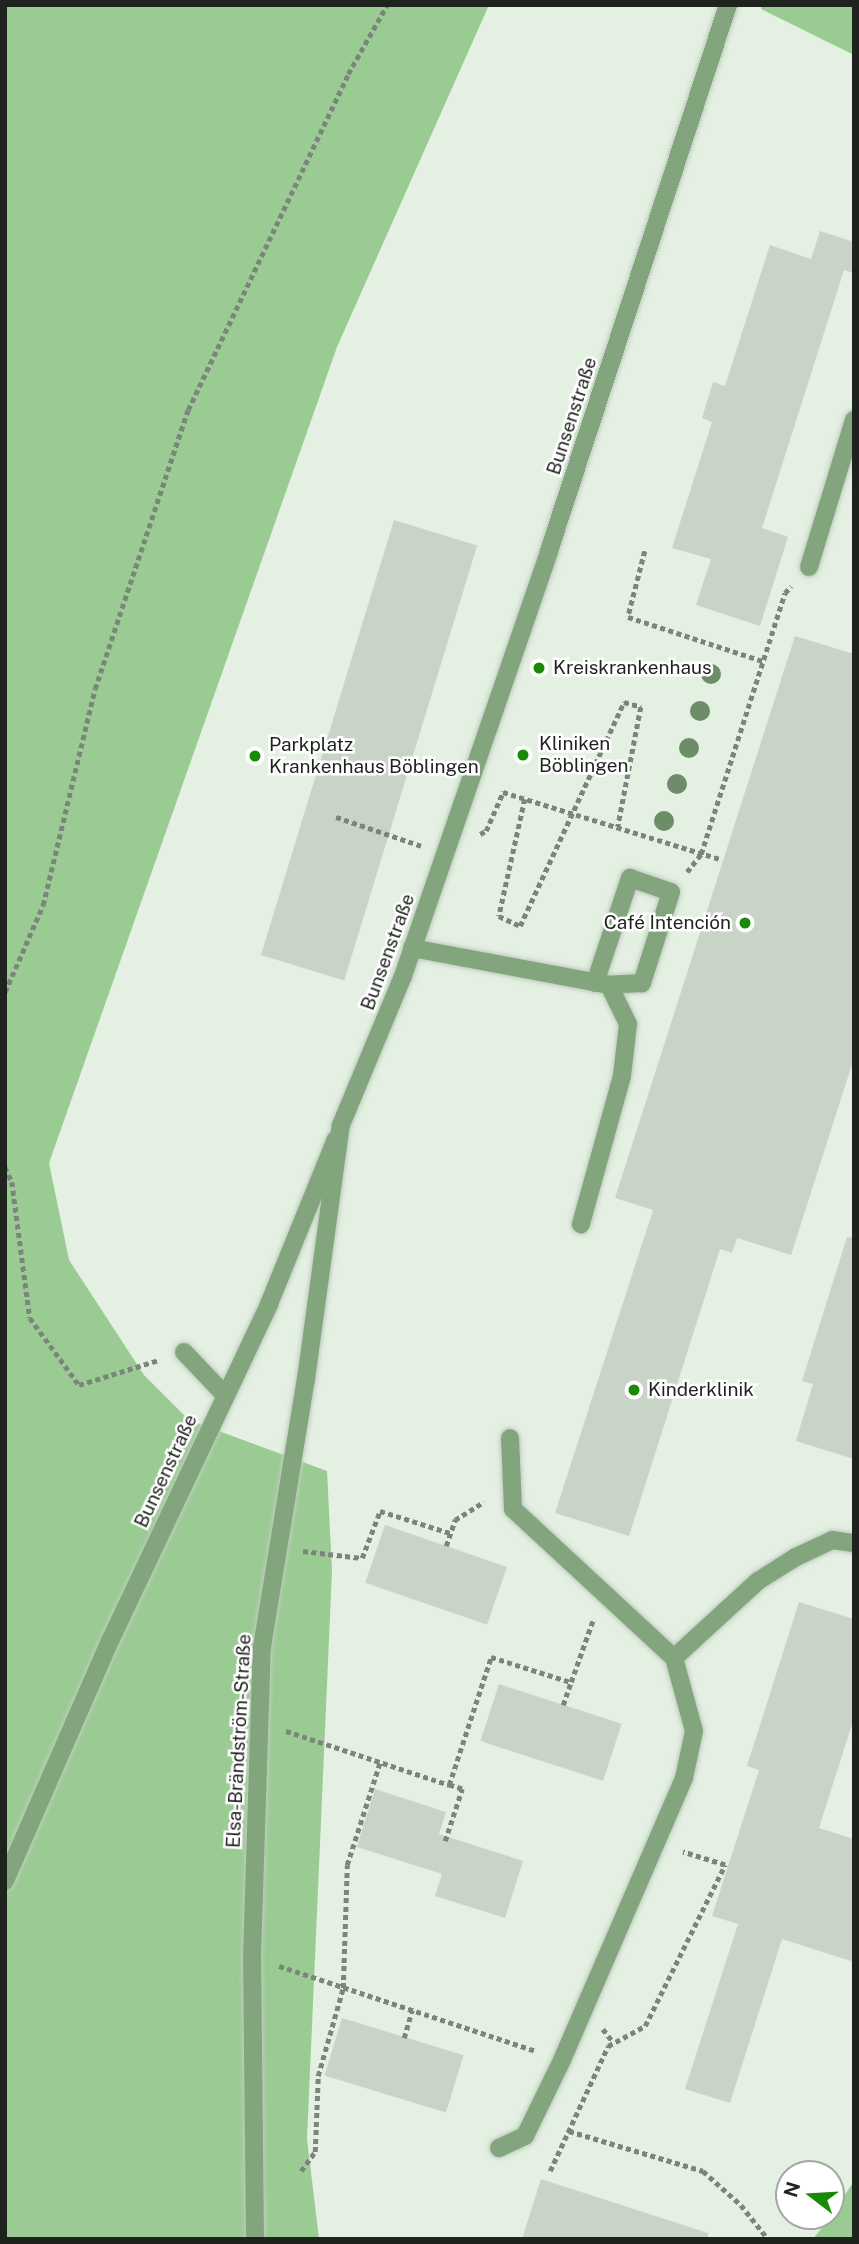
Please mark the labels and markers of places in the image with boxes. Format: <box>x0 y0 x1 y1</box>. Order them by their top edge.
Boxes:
place label: Kreiskrankenhaus <box>553 657 712 679</box>
marker: Kreiskrankenhaus <box>531 660 547 676</box>
place label: Kliniken Böblingen <box>539 733 629 777</box>
place label: Parkplatz Krankenhaus Böblingen <box>269 734 479 778</box>
marker: Kliniken Böblingen <box>513 745 533 765</box>
marker: Parkplatz Krankenhaus Böblingen <box>247 748 263 764</box>
place label: Café Intención <box>604 912 731 934</box>
marker: Café Intención <box>737 915 753 931</box>
place label: Kinderklinik <box>648 1379 754 1401</box>
marker: Kinderklinik <box>626 1382 642 1398</box>

